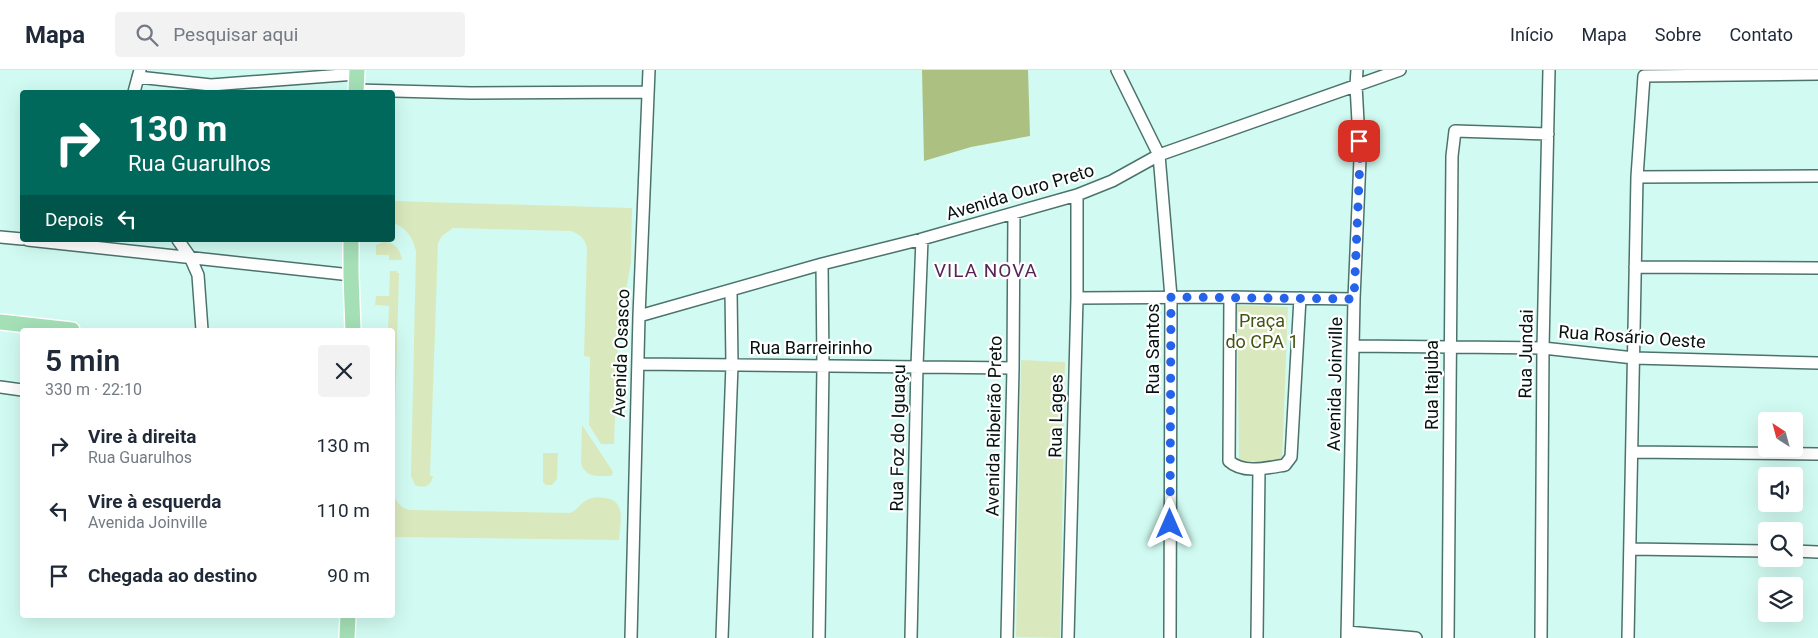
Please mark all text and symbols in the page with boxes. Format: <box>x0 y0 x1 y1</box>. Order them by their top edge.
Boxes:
search box <box>115 12 465 57</box>
text: Mapa <box>25 21 85 49</box>
icon: search <box>133 21 161 49</box>
text: Pesquisar aqui <box>173 23 298 46</box>
text: Início <box>1510 24 1553 45</box>
text: Mapa <box>1581 24 1627 45</box>
text: Sobre <box>1655 24 1701 45</box>
text: Contato <box>1729 24 1793 45</box>
text: 130 m <box>128 109 227 150</box>
icon: right <box>45 110 110 175</box>
pin <box>1338 120 1380 162</box>
icon: arrive <box>1345 127 1373 155</box>
text: Rua Guarulhos <box>128 151 271 176</box>
street label: Avenida Ouro Preto <box>943 159 1097 224</box>
icon: left <box>113 205 141 233</box>
text: Depois <box>45 208 103 231</box>
district label: VILA NOVA <box>934 259 1038 282</box>
street label: Avenida Osasco <box>608 288 633 418</box>
street label: Rua Santos <box>1142 304 1163 394</box>
street label: Rua Jundai <box>1514 309 1537 399</box>
park label: Praça do CPA 1 <box>1225 310 1299 352</box>
street label: Avenida Joinville <box>1323 317 1346 451</box>
street label: Rua Rosário Oeste <box>1558 321 1706 352</box>
street label: Avenida Ribeirão Preto <box>981 335 1006 517</box>
street label: Rua Barreirinho <box>750 337 872 358</box>
street label: Rua Itajuba <box>1421 340 1442 430</box>
text: 5 min <box>45 343 120 378</box>
button: close <box>318 345 370 397</box>
street label: Rua Foz do Iguaçu <box>886 364 909 512</box>
street label: Rua Lages <box>1044 374 1067 458</box>
text: 330 m · 22:10 <box>45 380 142 399</box>
north arrow <box>1758 412 1802 458</box>
map controls <box>1758 412 1803 622</box>
text: Vire à direita <box>88 425 197 448</box>
icon: right <box>45 432 73 460</box>
text: 130 m <box>317 434 370 457</box>
text: Rua Guarulhos <box>88 448 192 467</box>
button: sound <box>1758 467 1803 512</box>
text: Vire à esquerda <box>88 490 221 513</box>
icon: left <box>45 497 73 525</box>
position arrow <box>1143 497 1195 549</box>
text: 110 m <box>317 499 370 522</box>
text: Avenida Joinville <box>88 513 207 532</box>
button: search <box>1758 522 1803 567</box>
icon: arrive <box>45 562 73 590</box>
text: Chegada ao destino <box>88 564 257 587</box>
text: 90 m <box>327 564 370 587</box>
button: layers <box>1758 577 1803 622</box>

